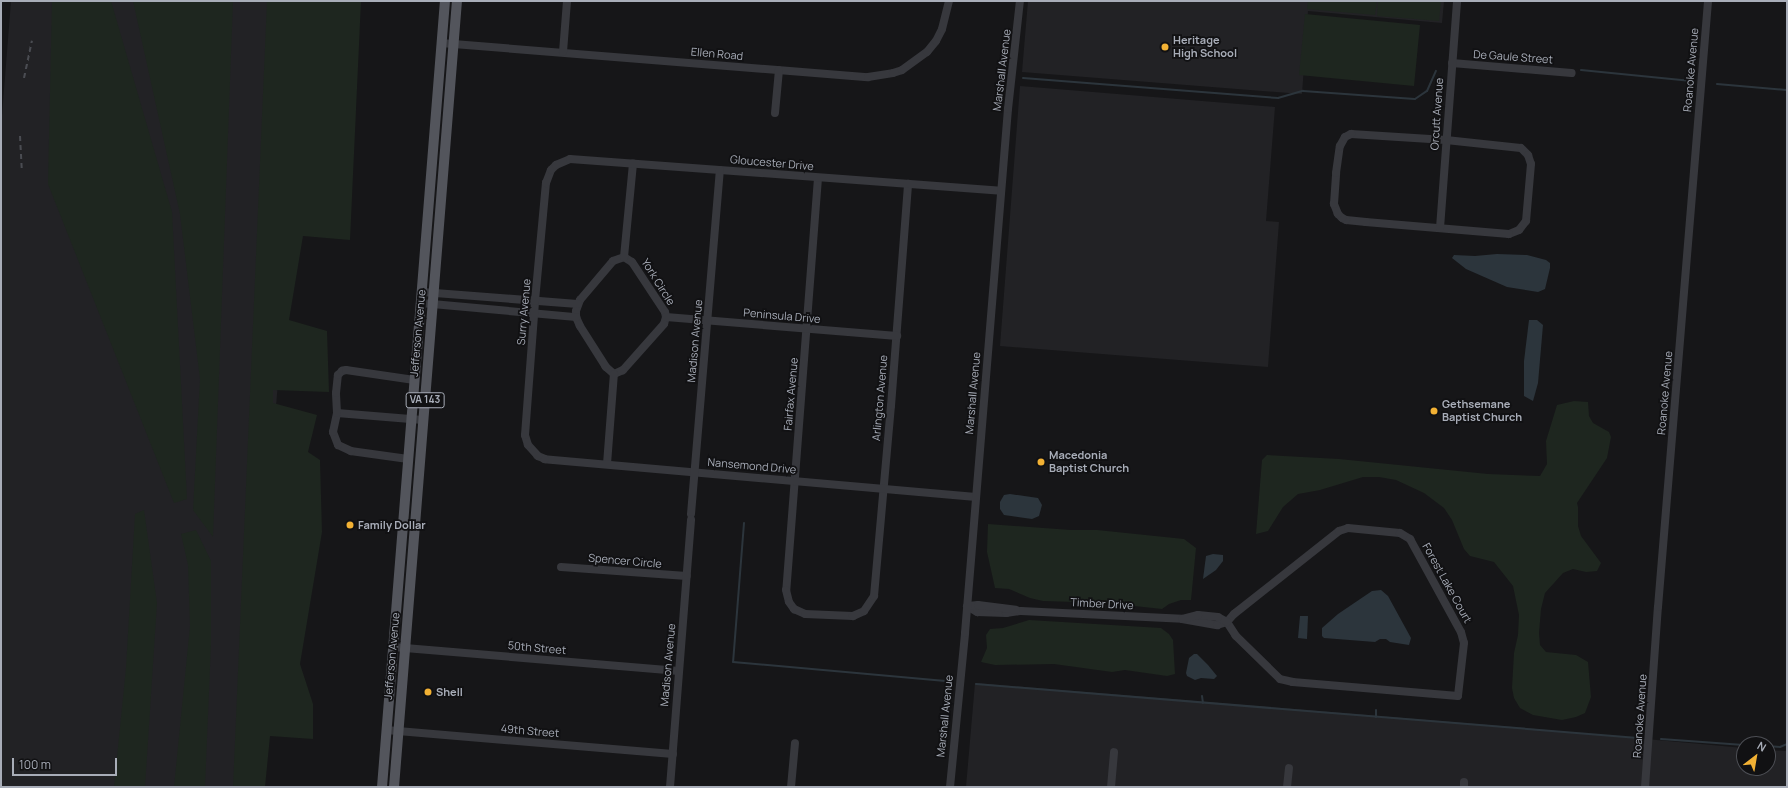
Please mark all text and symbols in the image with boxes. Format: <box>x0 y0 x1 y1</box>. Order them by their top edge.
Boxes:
street label: Roanoke Avenue <box>1681 27 1701 113</box>
street label: Marshall Avenue <box>990 28 1014 112</box>
place label: Heritage High School <box>1173 34 1237 60</box>
marker: Heritage High School <box>1160 42 1170 52</box>
street label: Ellen Road <box>690 45 744 63</box>
street label: De Gaule Street <box>1473 48 1553 66</box>
street label: Orcutt Avenue <box>1428 77 1446 151</box>
street label: Gloucester Drive <box>730 153 814 173</box>
street label: York Circle <box>638 256 678 308</box>
street label: Surry Avenue <box>515 278 533 346</box>
street label: Jefferson Avenue <box>408 289 428 377</box>
street label: Madison Avenue <box>685 299 705 383</box>
street label: Peninsula Drive <box>743 306 821 326</box>
street label: Roanoke Avenue <box>1655 350 1675 436</box>
street label: Marshall Avenue <box>963 351 983 435</box>
street label: Arlington Avenue <box>870 354 890 442</box>
street label: Fairfax Avenue <box>781 357 801 431</box>
road number: VA 143 <box>405 392 445 408</box>
place label: Gethsemane Baptist Church <box>1442 398 1522 424</box>
marker: Gethsemane Baptist Church <box>1429 406 1439 416</box>
place label: Macedonia Baptist Church <box>1049 449 1129 475</box>
street label: Nansemond Drive <box>707 456 797 476</box>
marker: Macedonia Baptist Church <box>1036 457 1046 467</box>
place label: Family Dollar <box>358 518 426 532</box>
marker: Family Dollar <box>345 520 355 530</box>
street label: Forest Lake Court <box>1420 541 1474 625</box>
street label: Spencer Circle <box>588 551 662 571</box>
street label: Timber Drive <box>1070 596 1134 612</box>
street label: Jefferson Avenue <box>382 612 402 700</box>
street label: Madison Avenue <box>658 623 678 707</box>
street label: 50th Street <box>507 639 567 657</box>
street label: Marshall Avenue <box>934 674 956 758</box>
street label: Roanoke Avenue <box>1630 674 1650 758</box>
place label: Shell <box>436 685 463 699</box>
marker: Shell <box>423 687 433 697</box>
street label: 49th Street <box>500 722 560 740</box>
north arrow <box>1736 736 1776 776</box>
text: N <box>1755 738 1769 755</box>
scale bar <box>14 750 119 776</box>
text: 100 m <box>19 756 51 773</box>

